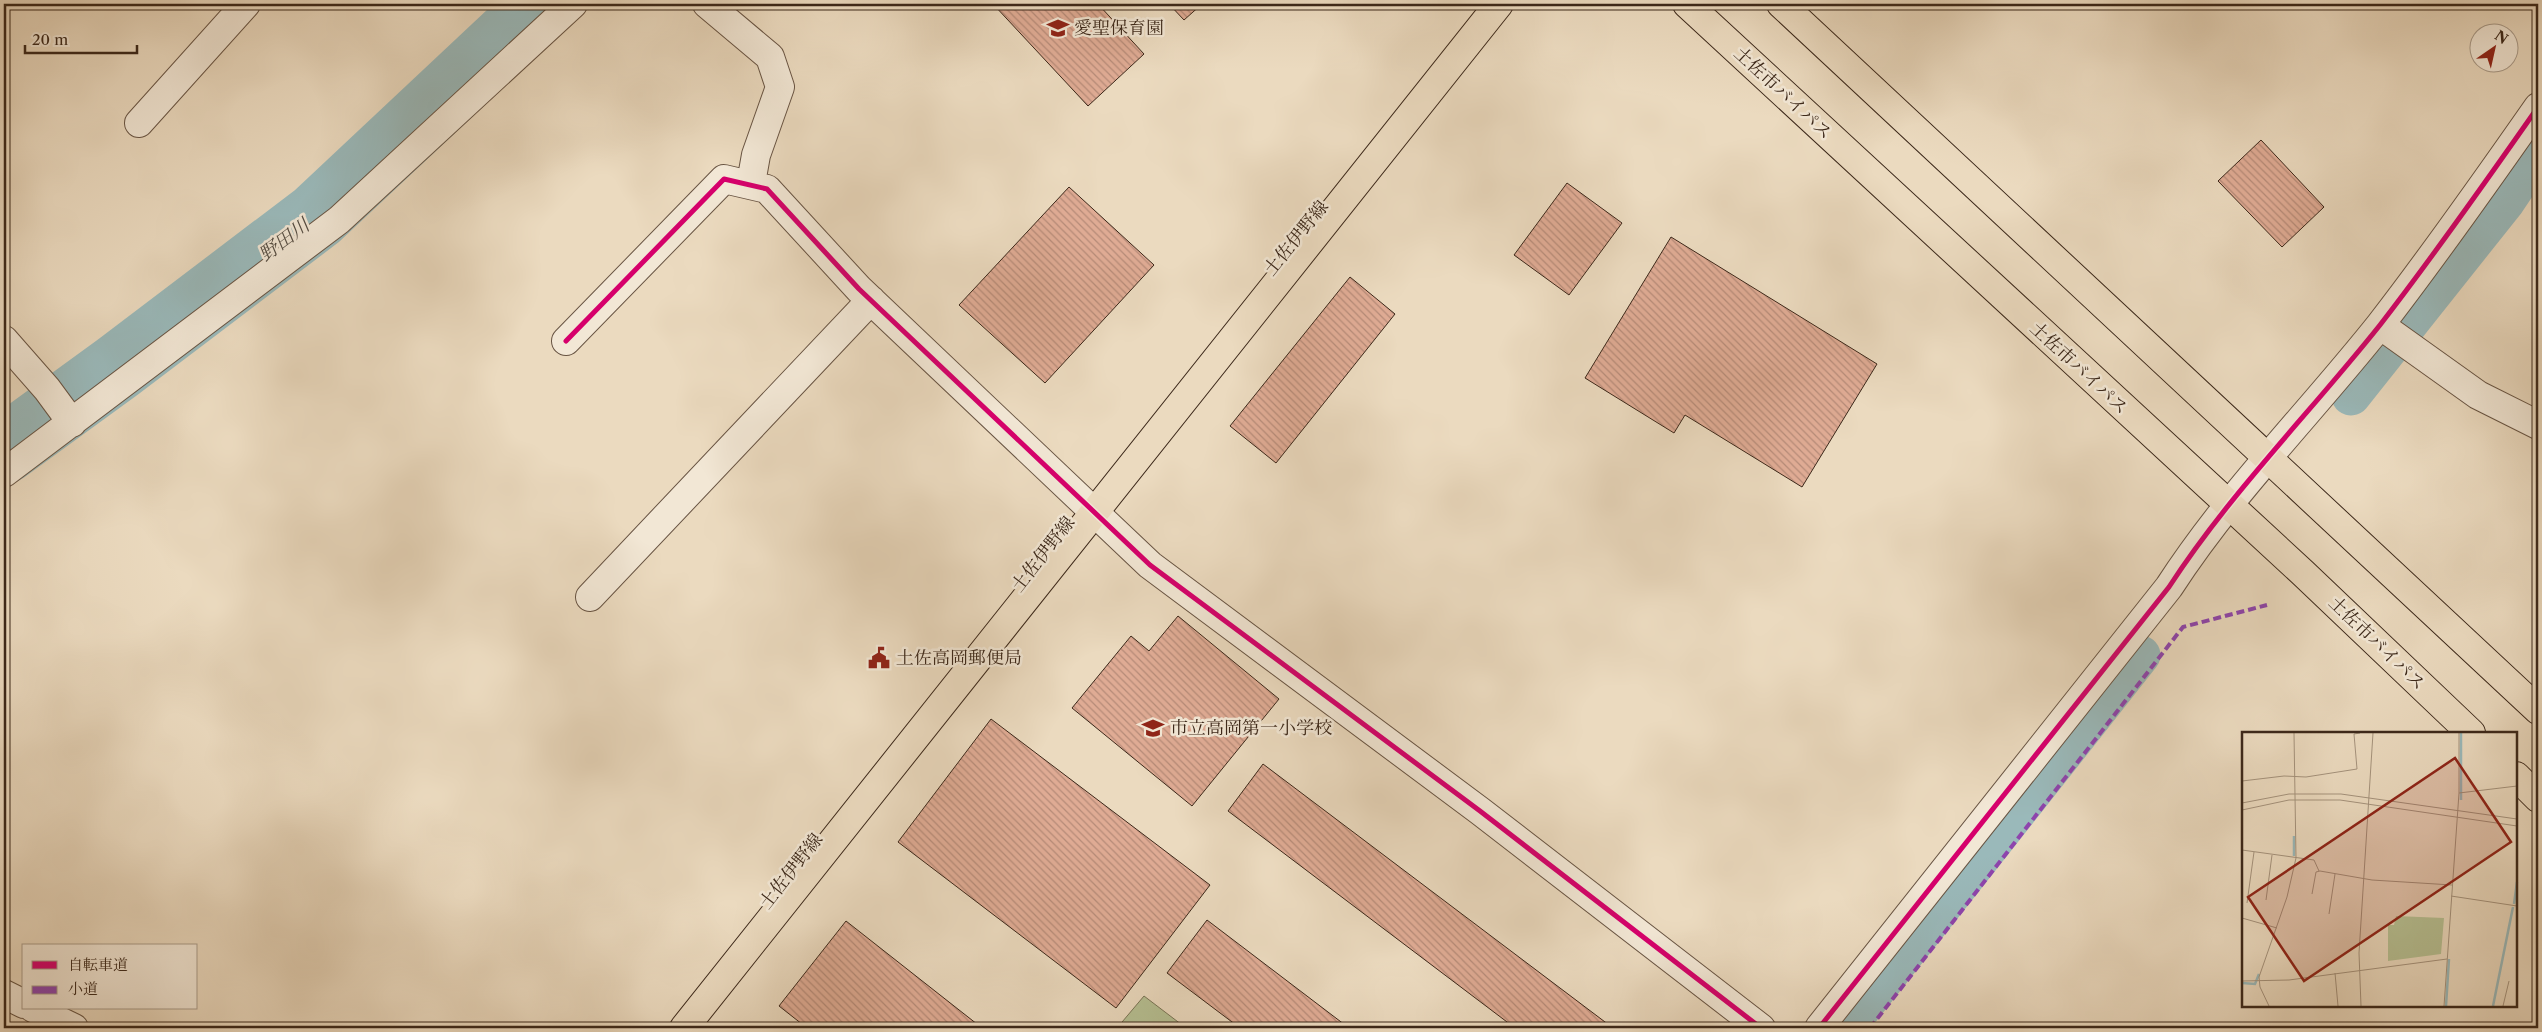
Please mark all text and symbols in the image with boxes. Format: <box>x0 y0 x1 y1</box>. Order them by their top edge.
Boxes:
school or university icon: 愛聖保育園 <box>1045 15 1071 41</box>
place label: 愛聖保育園 <box>1074 17 1164 39</box>
scale bar <box>25 22 138 54</box>
north arrow <box>2470 22 2520 72</box>
text: N <box>2491 26 2511 48</box>
text: 20 m <box>32 30 68 49</box>
street label: 土佐市バイパス <box>1730 42 1836 144</box>
street label: 土佐伊野線 <box>1259 196 1333 280</box>
water label: 野田川 <box>254 212 315 266</box>
street label: 土佐市バイパス <box>2026 317 2132 419</box>
street label: 土佐伊野線 <box>1007 512 1079 596</box>
street label: 土佐市バイパス <box>2324 591 2430 695</box>
public building icon: 土佐高岡郵便局 <box>866 645 892 671</box>
place label: 土佐高岡郵便局 <box>896 647 1022 669</box>
school or university icon: 市立高岡第一小学校 <box>1140 715 1166 741</box>
place label: 市立高岡第一小学校 <box>1170 717 1332 739</box>
inset map <box>2242 732 2517 1007</box>
street label: 土佐伊野線 <box>755 829 827 913</box>
legend <box>22 944 198 1010</box>
text: 自転車道 <box>68 955 128 974</box>
text: 小道 <box>68 979 98 998</box>

